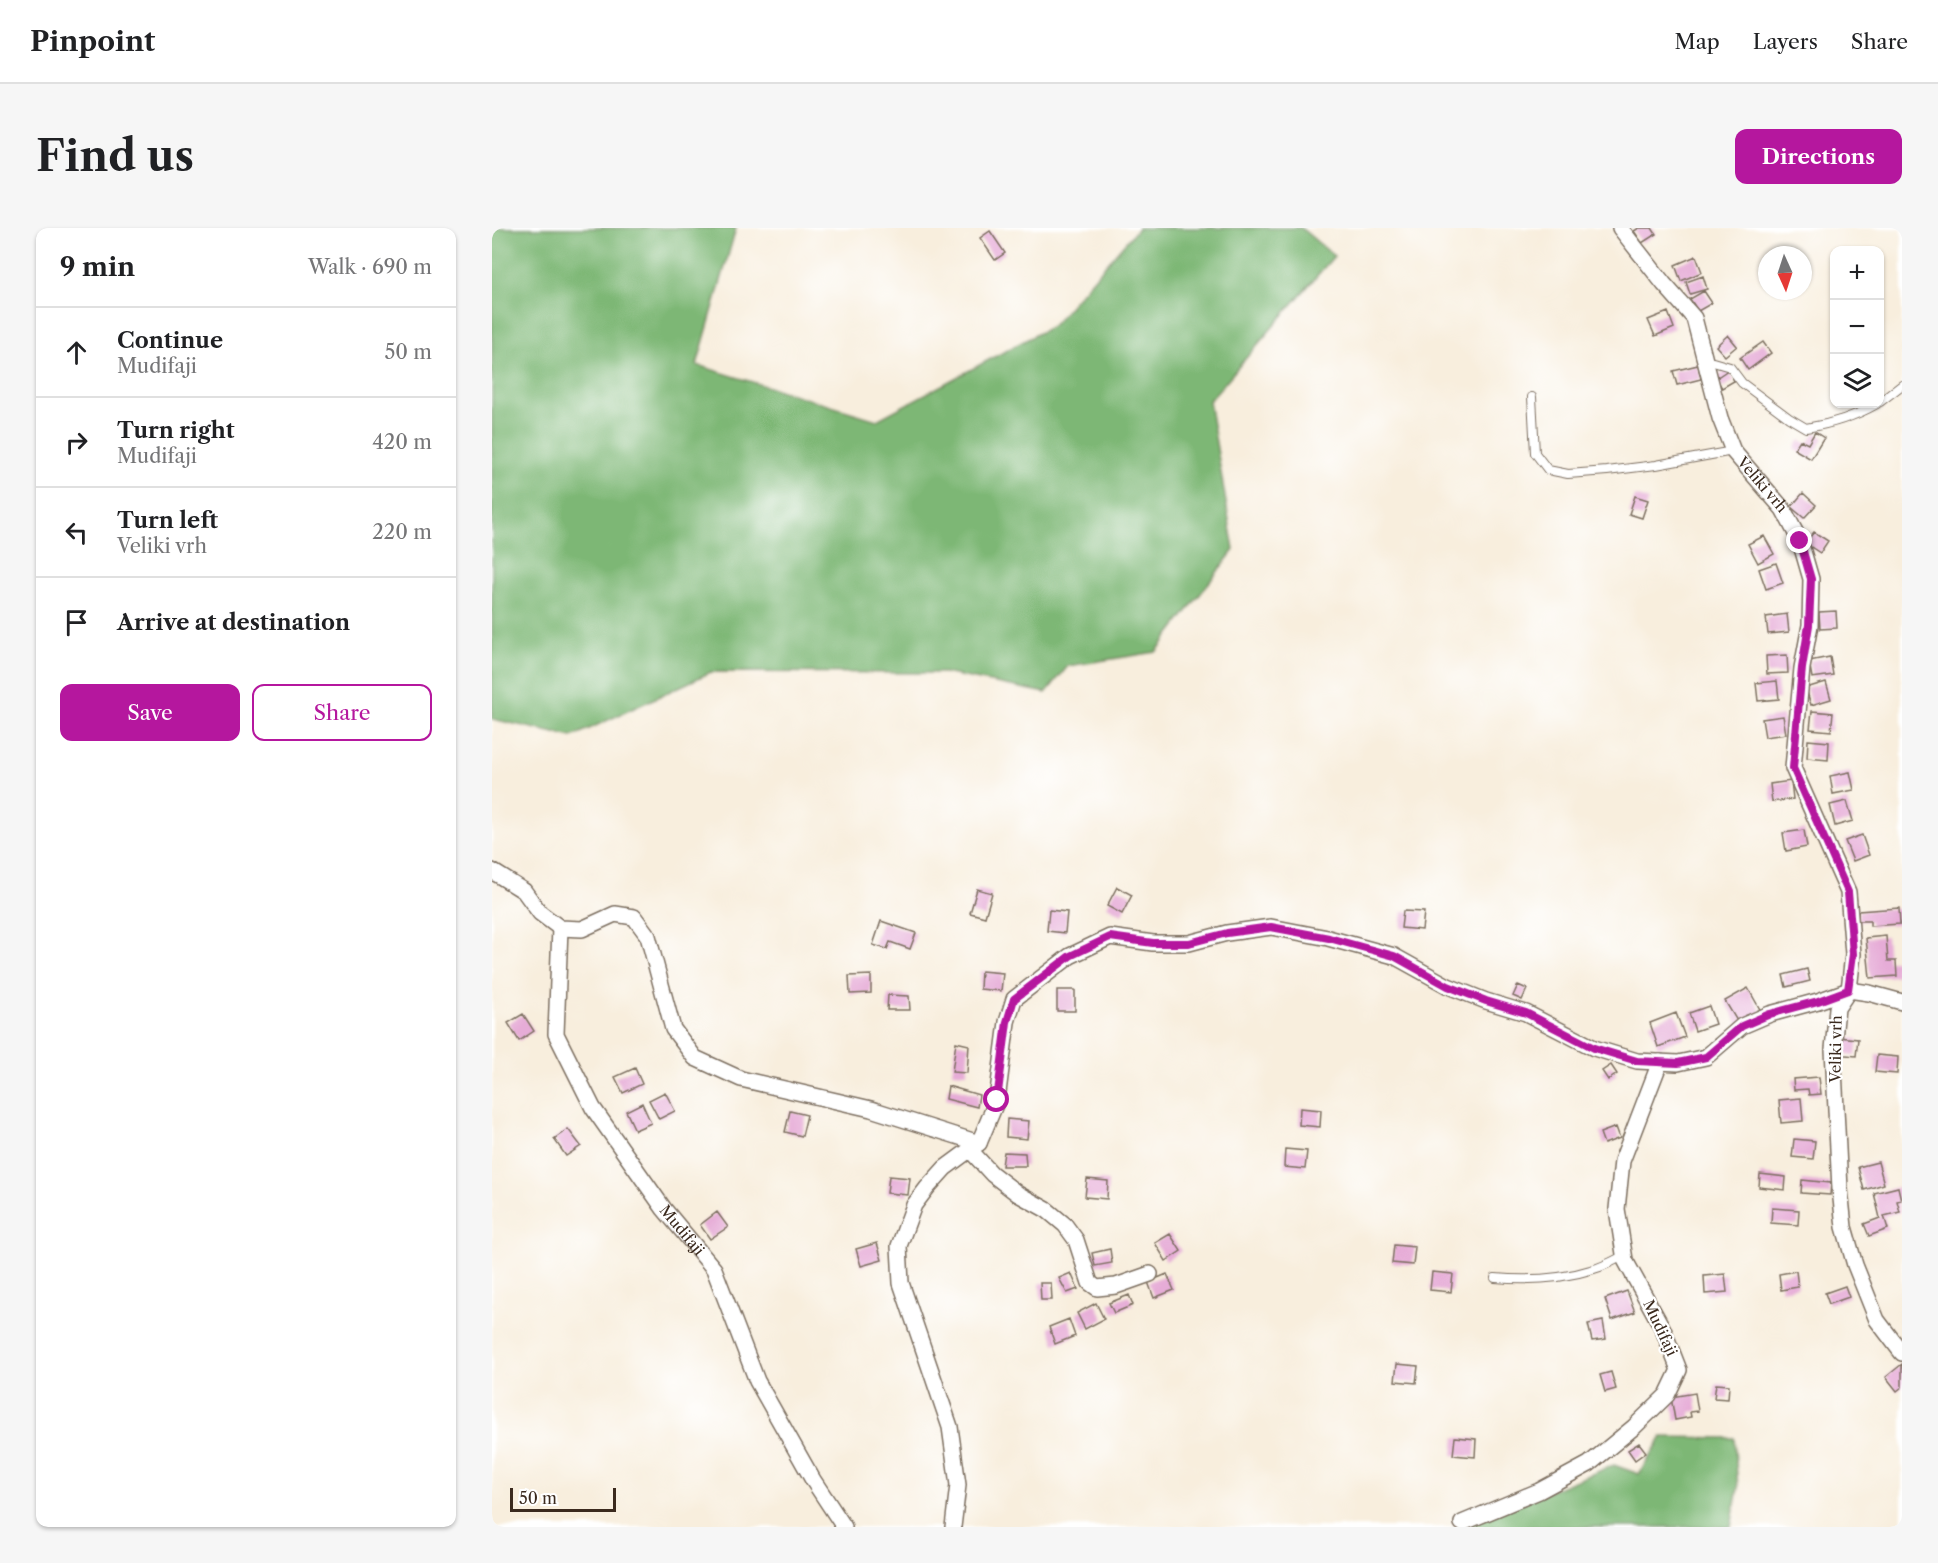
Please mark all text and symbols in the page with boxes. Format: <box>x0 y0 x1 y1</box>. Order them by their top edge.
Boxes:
text: Pinpoint <box>30 24 155 58</box>
text: Map <box>1675 29 1720 54</box>
text: Layers <box>1753 29 1818 54</box>
text: Share <box>1851 29 1908 54</box>
button: Directions <box>1735 129 1902 184</box>
text: Find us <box>36 130 194 182</box>
north arrow <box>1758 246 1812 300</box>
map controls <box>1830 246 1884 408</box>
button: + <box>1830 246 1884 300</box>
text: 9 min <box>60 251 135 283</box>
text: Walk · 690 m <box>308 255 432 279</box>
button: − <box>1830 300 1884 354</box>
text: Continue <box>117 327 223 354</box>
icon: ahead <box>60 336 93 369</box>
text: 50 m <box>385 340 432 364</box>
text: Mudifaji <box>117 354 197 378</box>
button: layers <box>1830 354 1884 408</box>
text: Turn right <box>117 417 235 444</box>
icon: right <box>60 426 93 459</box>
text: 420 m <box>372 430 432 454</box>
text: Mudifaji <box>117 444 197 468</box>
street label: Veliki vrh <box>1733 452 1792 517</box>
text: Turn left <box>117 507 218 534</box>
icon: left <box>60 516 93 549</box>
text: 220 m <box>372 520 432 544</box>
route end <box>1786 527 1812 553</box>
text: Veliki vrh <box>117 534 207 558</box>
icon: arrive <box>60 606 93 639</box>
text: Arrive at destination <box>117 609 350 636</box>
button: Save <box>60 684 240 741</box>
button: Share <box>252 684 432 741</box>
street label: Veliki vrh <box>1825 1014 1846 1084</box>
route start <box>983 1086 1009 1112</box>
street label: Mudifaji <box>656 1201 709 1259</box>
street label: Mudifaji <box>1639 1297 1682 1359</box>
scale bar <box>510 1485 616 1512</box>
text: 50 m <box>519 1488 557 1508</box>

